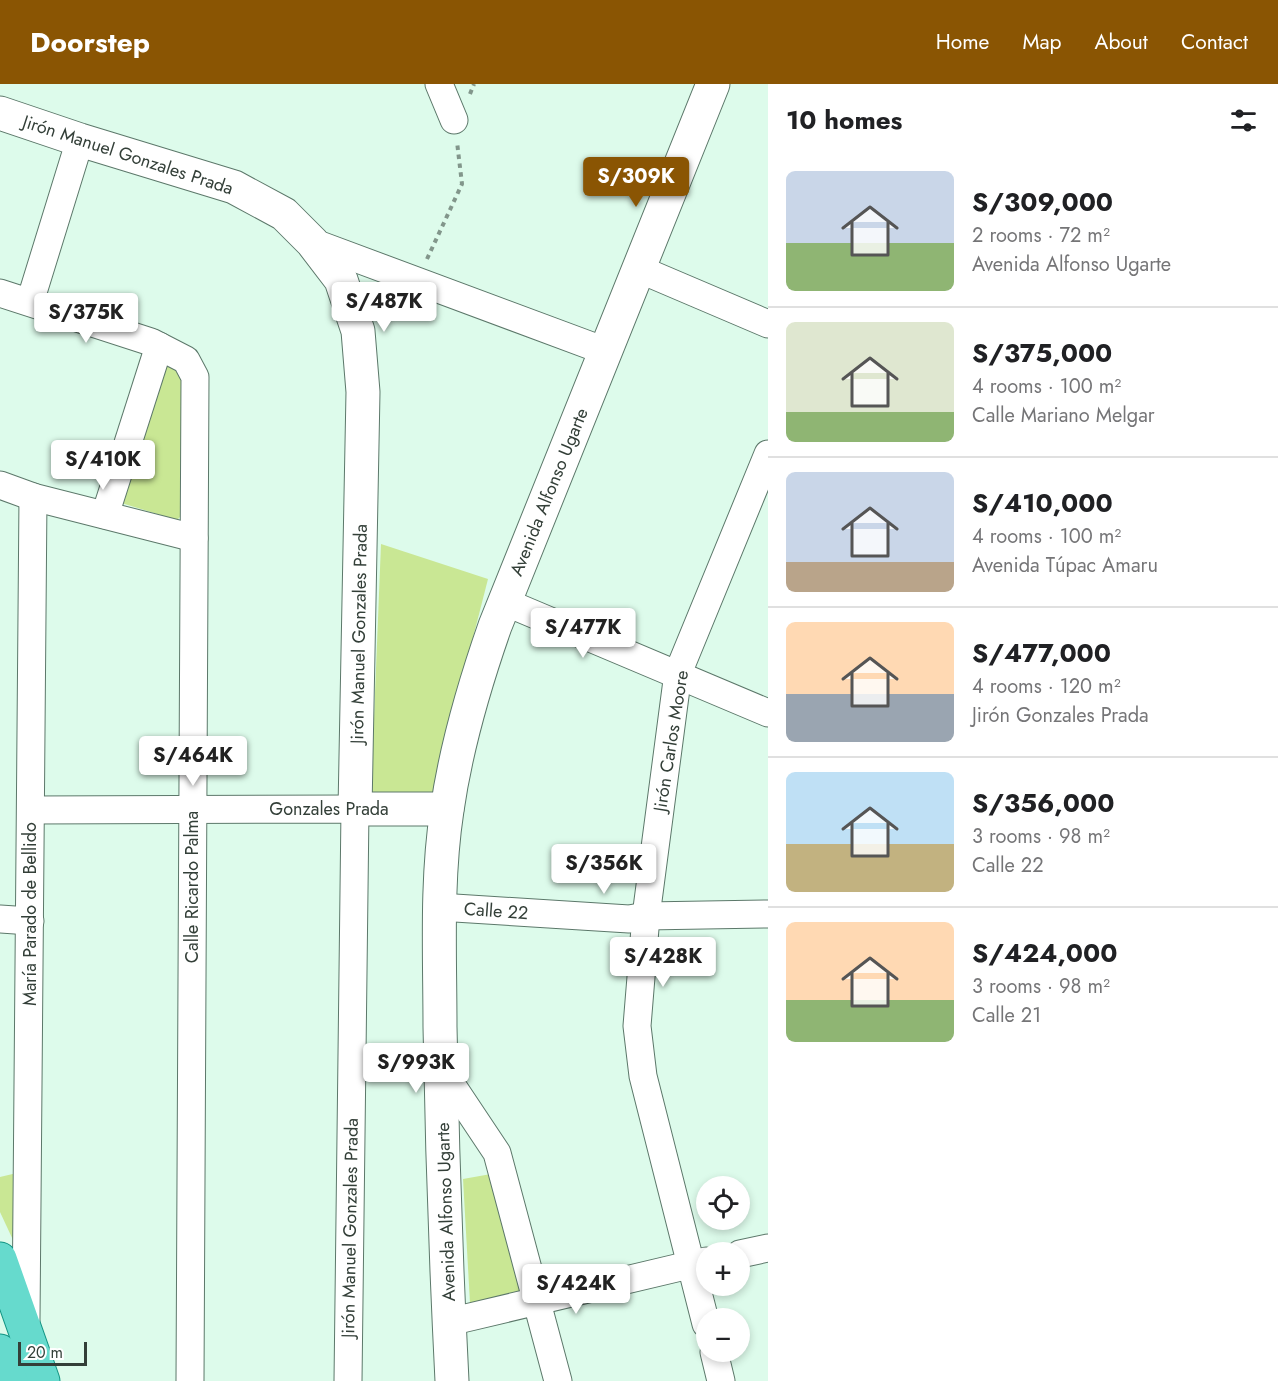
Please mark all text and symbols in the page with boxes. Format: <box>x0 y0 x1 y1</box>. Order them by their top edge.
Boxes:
text: Doorstep <box>30 22 150 63</box>
text: Home <box>936 27 989 57</box>
text: Map <box>1022 27 1062 57</box>
text: About <box>1095 27 1148 57</box>
text: Contact <box>1181 27 1248 57</box>
text: 10 homes <box>786 101 902 139</box>
icon: filters <box>1227 104 1260 137</box>
street label: Jirón Manuel Gonzales Prada <box>17 108 237 201</box>
pin: S/309K <box>587 157 685 208</box>
text: S/309K <box>597 162 675 191</box>
text: S/309,000 <box>972 183 1113 221</box>
icon: home <box>834 195 906 267</box>
text: 2 rooms · 72 m² <box>972 221 1110 250</box>
text: Avenida Alfonso Ugarte <box>972 250 1171 279</box>
pin: S/487K <box>335 282 433 333</box>
text: S/487K <box>346 287 422 316</box>
pin: S/375K <box>37 293 135 344</box>
text: S/375K <box>48 298 124 327</box>
text: S/375,000 <box>972 334 1112 372</box>
icon: home <box>834 346 906 418</box>
text: 4 rooms · 100 m² <box>972 372 1121 401</box>
text: Calle Mariano Melgar <box>972 401 1155 430</box>
street label: Avenida Alfonso Ugarte <box>503 404 595 580</box>
pin: S/410K <box>54 440 152 491</box>
text: S/410K <box>65 445 141 474</box>
text: S/410,000 <box>972 484 1113 522</box>
icon: home <box>834 496 906 568</box>
text: 4 rooms · 100 m² <box>972 522 1121 551</box>
street label: Jirón Manuel Gonzales Prada <box>344 524 374 746</box>
text: Avenida Túpac Amaru <box>972 551 1158 580</box>
pin: S/477K <box>534 608 632 659</box>
text: S/477K <box>545 613 621 642</box>
text: S/477,000 <box>972 634 1111 672</box>
icon: home <box>834 646 906 718</box>
street label: Jirón Carlos Moore <box>647 668 695 816</box>
text: 4 rooms · 120 m² <box>972 672 1121 701</box>
text: Jirón Gonzales Prada <box>972 701 1149 730</box>
pin: S/464K <box>144 736 242 787</box>
text: S/464K <box>153 741 233 770</box>
text: S/356,000 <box>972 784 1114 822</box>
street label: Gonzales Prada <box>269 796 389 822</box>
icon: home <box>834 796 906 868</box>
street label: Calle Ricardo Palma <box>179 811 205 963</box>
street label: María Parado de Bellido <box>17 822 43 1006</box>
text: 3 rooms · 98 m² <box>972 822 1110 851</box>
pin: S/356K <box>555 844 653 895</box>
text: S/356K <box>565 849 643 878</box>
text: Calle 22 <box>972 851 1044 880</box>
street label: Calle 22 <box>463 896 529 926</box>
text: S/424,000 <box>972 934 1117 972</box>
pin: S/428K <box>614 937 712 988</box>
text: S/428K <box>624 942 702 971</box>
icon: home <box>834 946 906 1018</box>
text: 3 rooms · 98 m² <box>972 972 1110 1001</box>
text: Calle 21 <box>972 1001 1041 1030</box>
pin: S/993K <box>367 1043 465 1094</box>
text: S/993K <box>377 1048 455 1077</box>
street label: Jirón Manuel Gonzales Prada <box>335 1118 365 1340</box>
street label: Avenida Alfonso Ugarte <box>430 1122 462 1302</box>
map controls <box>696 1176 750 1362</box>
button: locate <box>696 1176 750 1230</box>
button: + <box>696 1242 750 1296</box>
pin: S/424K <box>527 1264 625 1315</box>
text: S/424K <box>536 1269 616 1298</box>
button: − <box>696 1308 750 1362</box>
scale bar <box>18 1339 87 1366</box>
text: 20 m <box>27 1341 63 1364</box>

